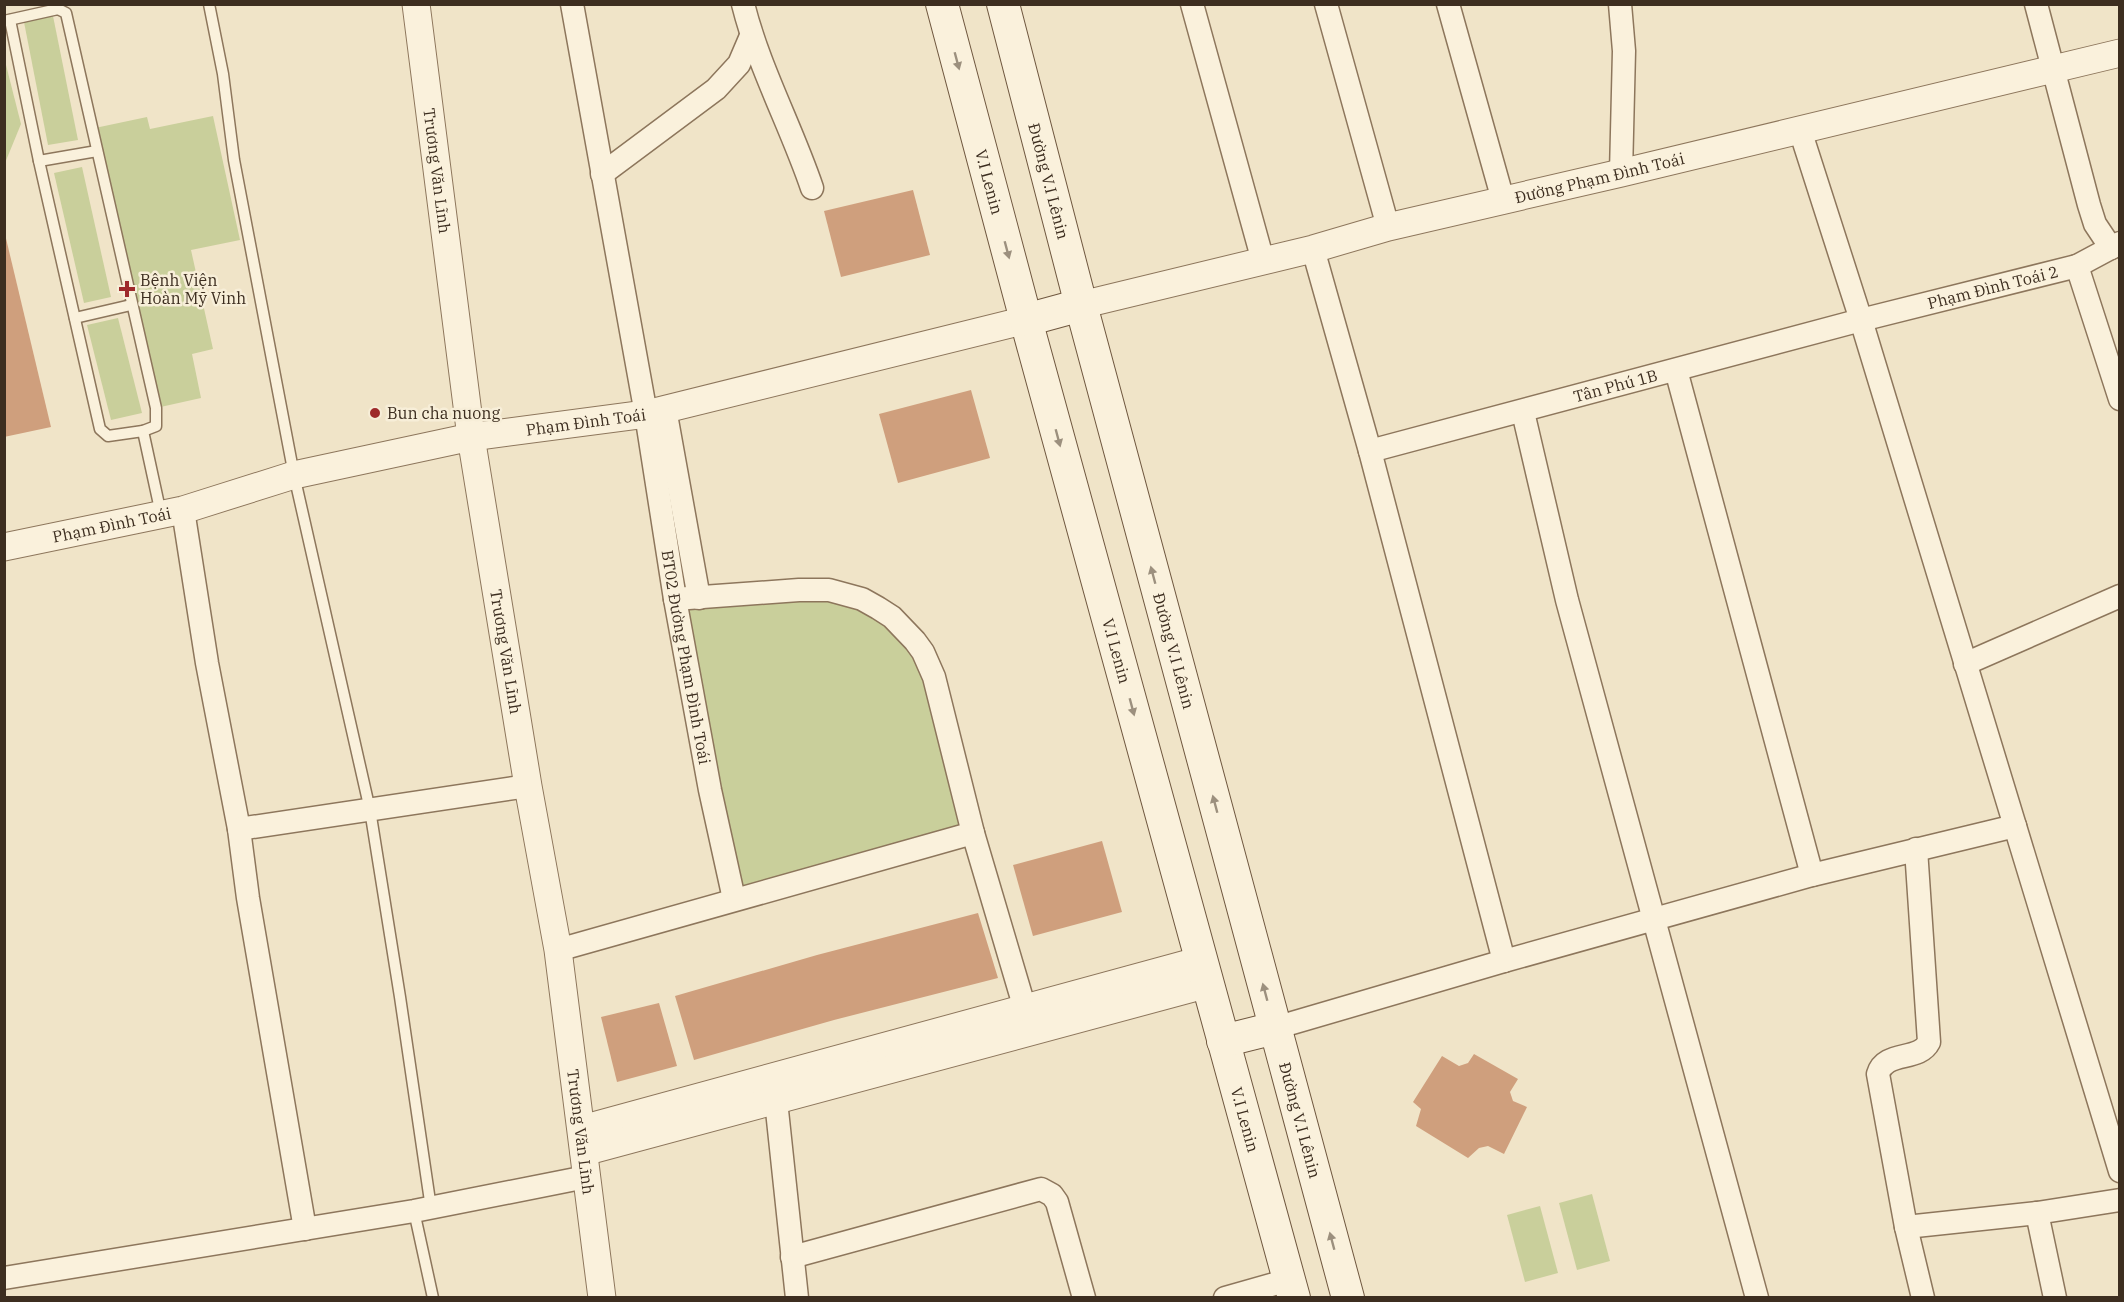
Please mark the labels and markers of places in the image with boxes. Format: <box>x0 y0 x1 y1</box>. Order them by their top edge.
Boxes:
place label: Bệnh Viện Hoàn Mỹ Vinh <box>140 270 246 308</box>
marker: Bệnh Viện Hoàn Mỹ Vinh <box>118 280 136 298</box>
place label: Bun cha nuong <box>387 403 500 423</box>
marker: Bun cha nuong <box>368 406 382 420</box>

